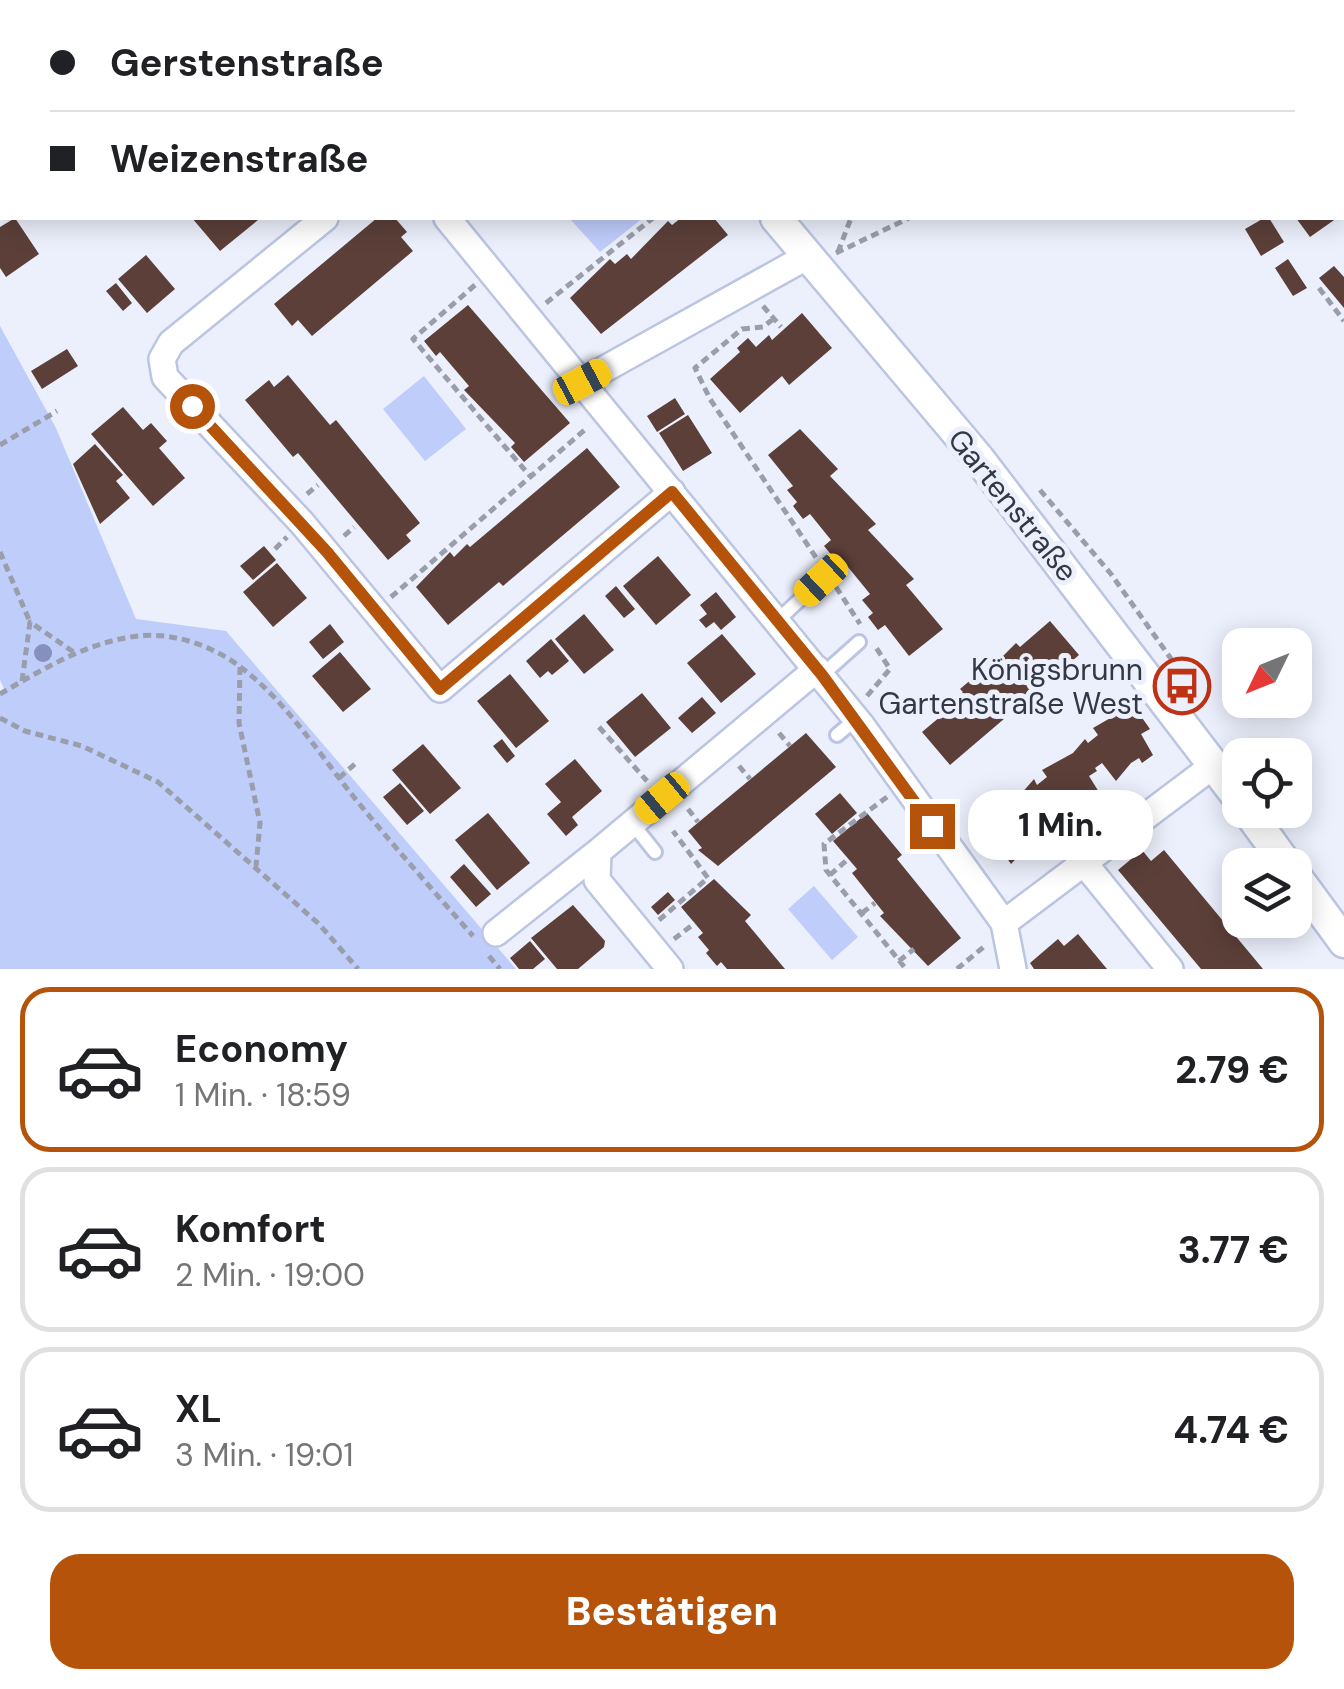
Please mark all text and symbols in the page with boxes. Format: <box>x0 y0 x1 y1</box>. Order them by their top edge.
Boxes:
text: Gerstenstraße <box>110 38 384 88</box>
text: Weizenstraße <box>110 134 368 184</box>
car <box>548 355 616 409</box>
route start <box>170 384 215 429</box>
street label: Gartenstraße <box>939 421 1087 589</box>
car <box>789 549 853 611</box>
north arrow <box>1222 628 1312 718</box>
map controls <box>1222 628 1312 938</box>
place label: Königsbrunn Gartenstraße West <box>879 650 1143 723</box>
bus stop icon: Königsbrunn Gartenstraße West <box>1152 656 1212 716</box>
button: locate <box>1222 738 1312 828</box>
car <box>629 767 695 829</box>
callout: 1 Min. <box>967 791 1152 861</box>
route end <box>910 804 955 849</box>
text: 1 Min. <box>1018 804 1103 846</box>
button: layers <box>1222 848 1312 938</box>
text: Economy <box>175 1024 348 1074</box>
icon: car <box>55 1025 145 1115</box>
text: 2.79 € <box>1175 1045 1289 1095</box>
text: 1 Min. · 18:59 <box>175 1074 351 1116</box>
text: Komfort <box>175 1204 326 1254</box>
icon: car <box>55 1205 145 1295</box>
text: 3.77 € <box>1178 1225 1289 1275</box>
text: 2 Min. · 19:00 <box>175 1254 365 1296</box>
text: XL <box>175 1384 222 1434</box>
icon: car <box>55 1385 145 1475</box>
text: 4.74 € <box>1173 1405 1289 1455</box>
text: 3 Min. · 19:01 <box>175 1434 354 1476</box>
button: Bestätigen <box>50 1554 1294 1669</box>

